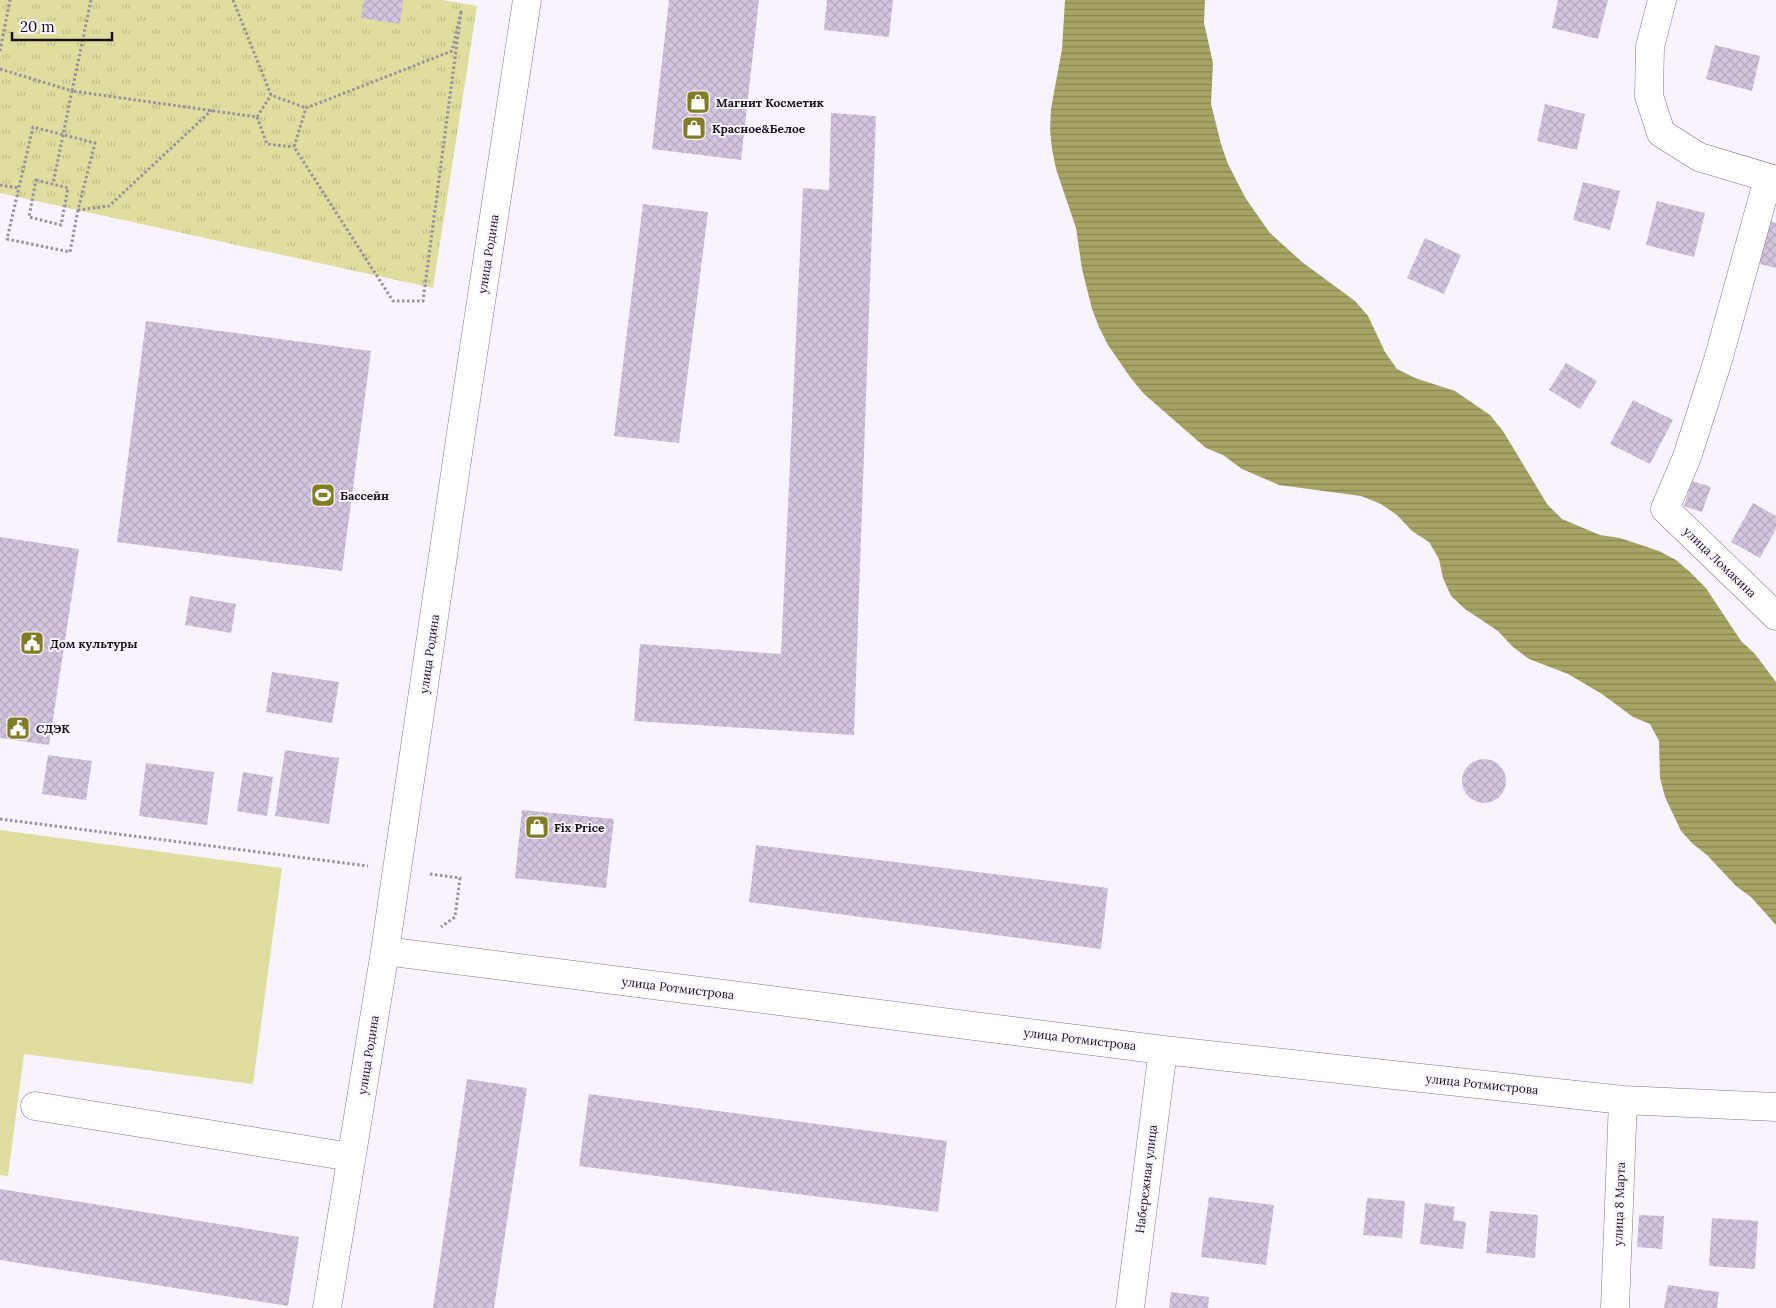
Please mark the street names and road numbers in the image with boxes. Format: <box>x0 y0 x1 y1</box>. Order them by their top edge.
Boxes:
street label: улица Родина <box>474 213 502 295</box>
street label: улица Ломакина <box>1680 523 1760 601</box>
street label: улица Родина <box>416 613 442 695</box>
street label: улица Ротмистрова <box>621 974 735 1002</box>
street label: улица Родина <box>354 1014 382 1096</box>
street label: улица Ротмистрова <box>1023 1025 1137 1053</box>
street label: улица Ротмистрова <box>1425 1071 1539 1097</box>
street label: Набережная улица <box>1132 1124 1160 1234</box>
street label: улица 8 Марта <box>1610 1162 1628 1246</box>

